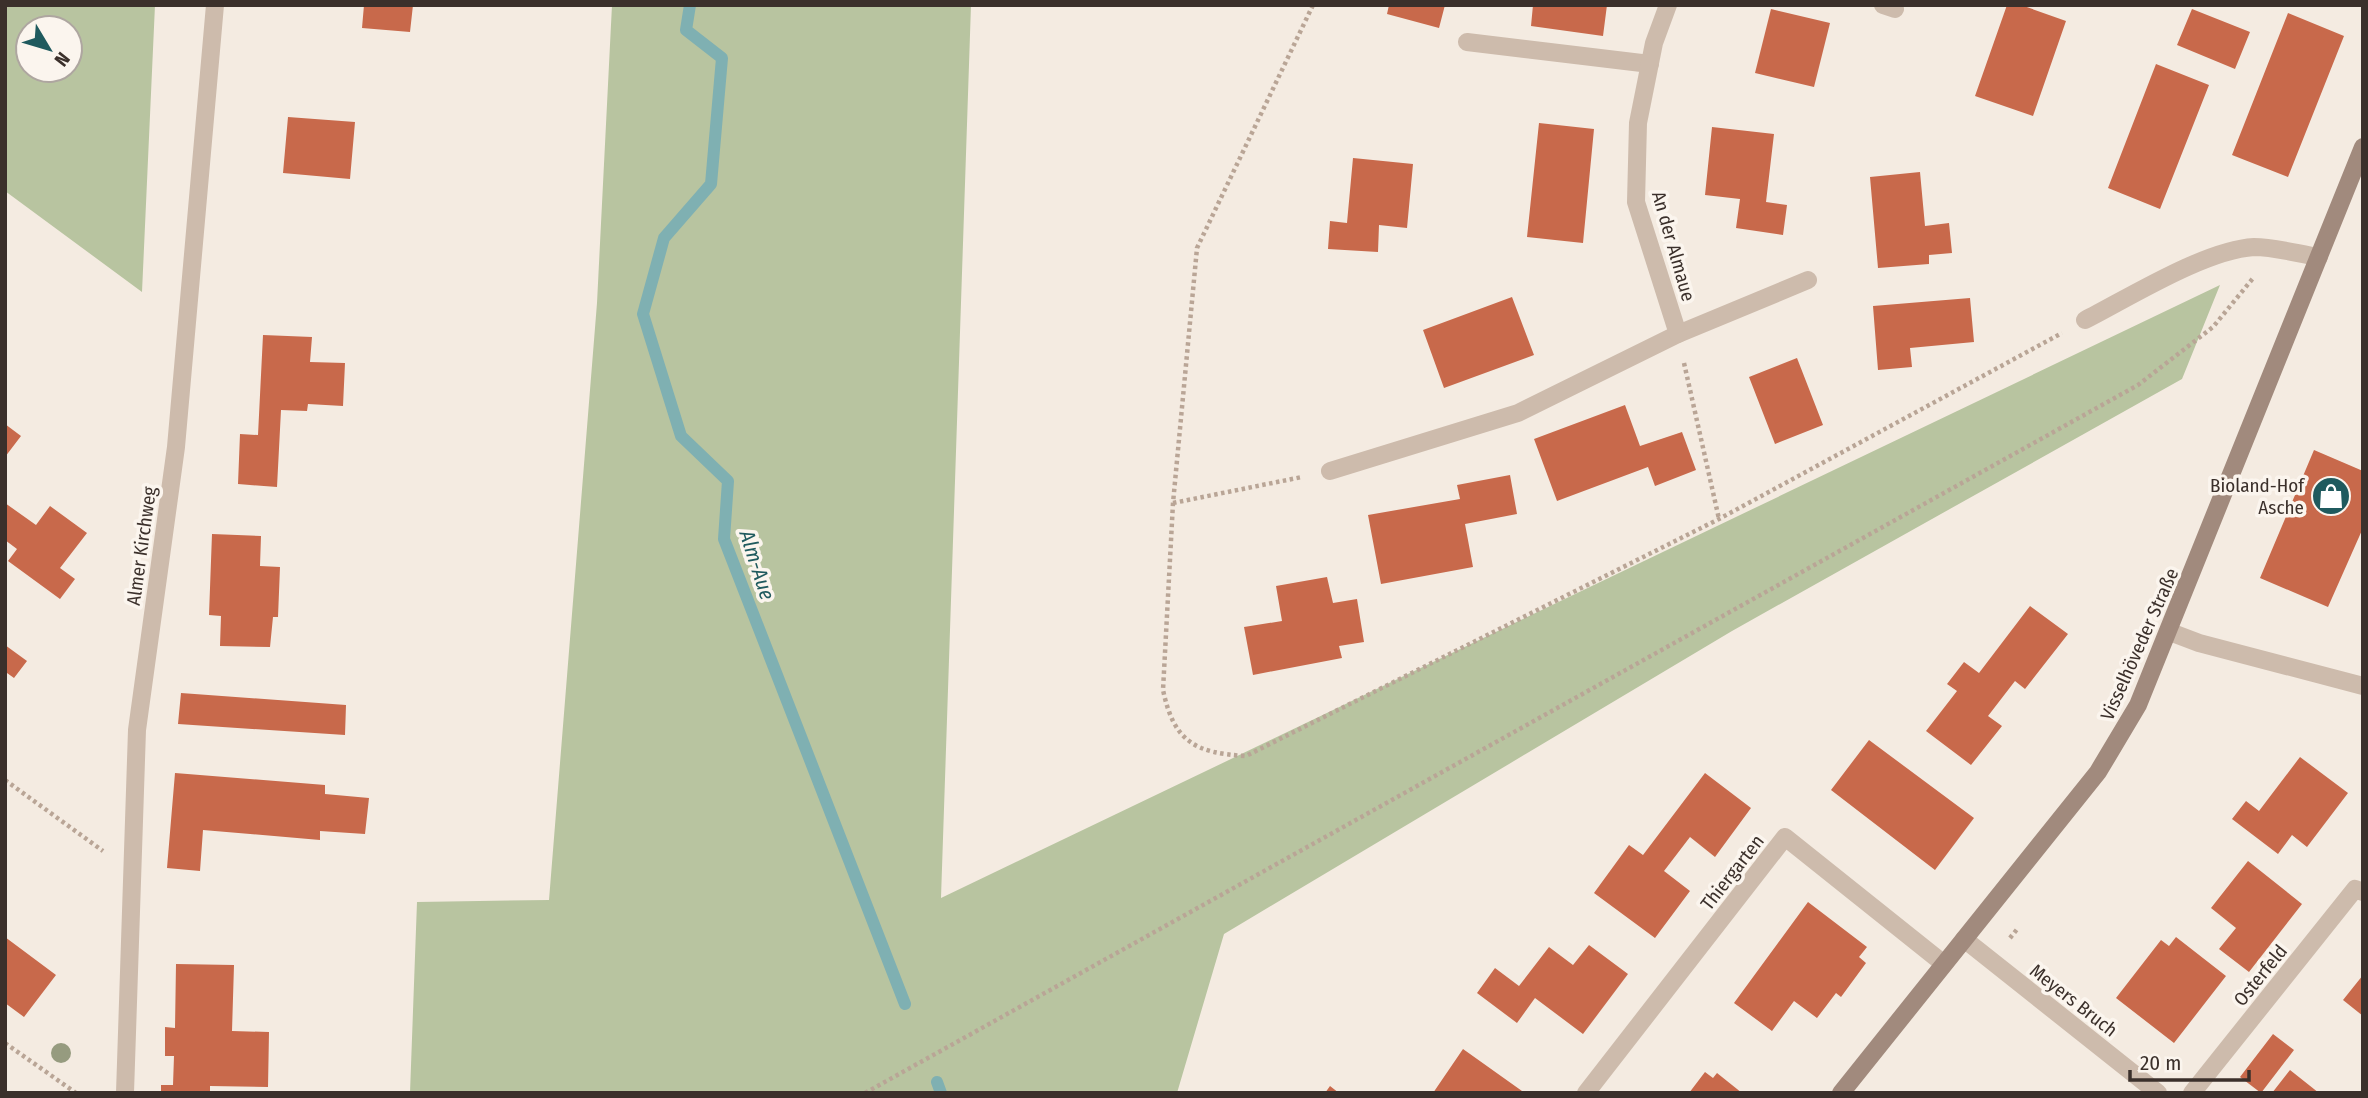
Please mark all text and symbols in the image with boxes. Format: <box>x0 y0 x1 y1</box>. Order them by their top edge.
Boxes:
north arrow <box>14 14 84 84</box>
text: N <box>49 48 75 71</box>
street label: An der Almaue <box>1647 188 1700 304</box>
place label: Bioland-Hof Asche <box>2210 474 2305 519</box>
shop icon: Bioland-Hof Asche <box>2310 475 2352 517</box>
street label: Almer Kirchweg <box>122 485 161 607</box>
water label: Alm-Aue <box>733 526 780 603</box>
street label: Visselhöveder Straße <box>2096 565 2183 724</box>
street label: Thiergarten <box>1696 830 1769 915</box>
street label: Osterfeld <box>2229 940 2292 1011</box>
street label: Meyers Bruch <box>2025 959 2122 1042</box>
scale bar <box>2130 1038 2249 1082</box>
text: 20 m <box>2140 1050 2181 1076</box>

